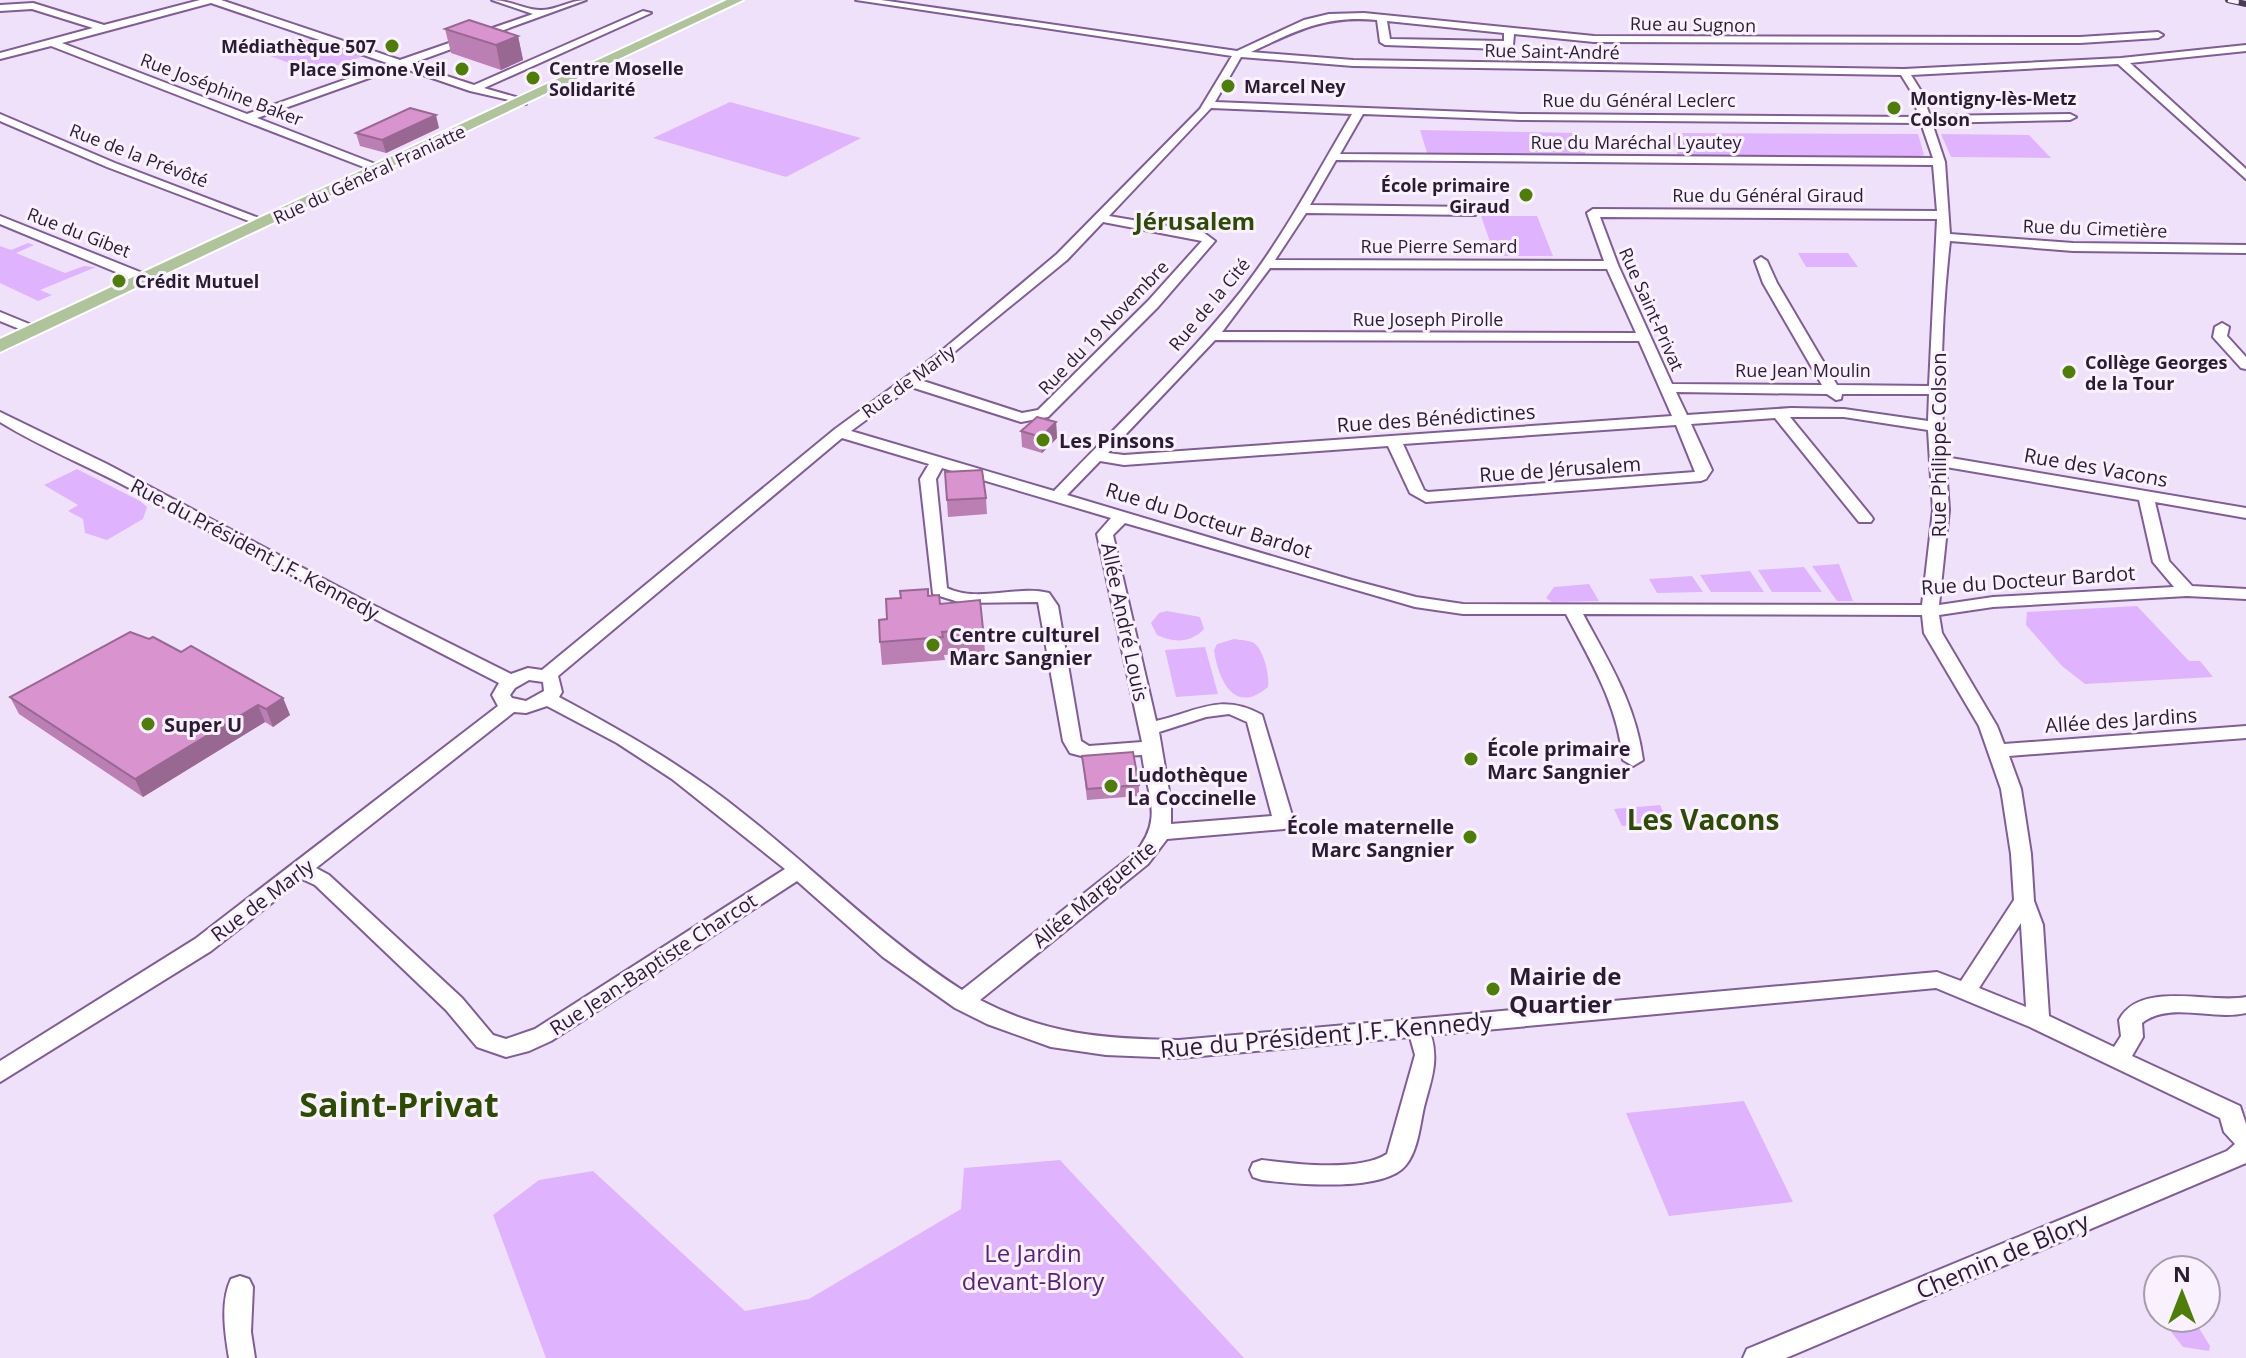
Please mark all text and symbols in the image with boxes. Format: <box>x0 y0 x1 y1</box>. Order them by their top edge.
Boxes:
street label: Rue au Sugnon <box>1630 11 1756 37</box>
place label: Médiathèque 507 <box>221 34 376 58</box>
marker: Médiathèque 507 <box>383 37 401 55</box>
street label: Rue Saint-André <box>1484 38 1620 64</box>
street label: Rue Joséphine Baker <box>137 47 307 131</box>
place label: Centre Moselle Solidarité <box>549 56 684 101</box>
place label: Place Simone Veil <box>289 57 446 81</box>
marker: Place Simone Veil <box>453 60 471 78</box>
marker: Centre Moselle Solidarité <box>524 69 542 87</box>
place label: Marcel Ney <box>1244 74 1346 98</box>
marker: Marcel Ney <box>1219 77 1237 95</box>
place label: Montigny-lès-Metz Colson <box>1910 86 2077 131</box>
street label: Rue du Général Leclerc <box>1542 88 1736 112</box>
marker: Montigny-lès-Metz Colson <box>1885 99 1903 117</box>
street label: Rue de la Prévôté <box>66 118 212 192</box>
street label: Rue du Général Franiatte <box>269 119 469 229</box>
street label: Rue du Maréchal Lyautey <box>1530 130 1743 154</box>
place label: École primaire Giraud <box>1381 173 1510 218</box>
street label: Rue du Général Giraud <box>1672 183 1864 207</box>
marker: École primaire Giraud <box>1517 186 1535 204</box>
street label: Rue du Gibet <box>24 201 134 263</box>
district label: Jérusalem <box>1133 204 1255 237</box>
street label: Rue du Cimetière <box>2022 213 2168 243</box>
street label: Rue Pierre Semard <box>1361 234 1517 258</box>
street label: Rue Saint-Privat <box>1614 243 1690 375</box>
street label: Rue de la Cité <box>1163 252 1255 356</box>
street label: Rue du 19 Novembre <box>1033 255 1173 399</box>
place label: Crédit Mutuel <box>135 269 259 293</box>
marker: Crédit Mutuel <box>110 272 128 290</box>
street label: Rue Joseph Pirolle <box>1353 307 1503 331</box>
street label: Rue de Marly <box>857 338 960 423</box>
place label: Collège Georges de la Tour <box>2085 350 2228 395</box>
street label: Rue Philippe Colson <box>1925 353 1952 537</box>
street label: Rue Jean Moulin <box>1735 358 1871 382</box>
marker: Collège Georges de la Tour <box>2060 363 2078 381</box>
street label: Rue des Bénédictines <box>1336 398 1536 438</box>
place label: Les Pinsons <box>1059 427 1175 454</box>
marker: Les Pinsons <box>1034 431 1052 449</box>
street label: Rue des Vacons <box>2022 441 2170 493</box>
street label: Rue de Jérusalem <box>1478 450 1642 488</box>
street label: Rue du Président J.F. Kennedy <box>126 472 385 627</box>
street label: Rue du Docteur Bardot <box>1103 476 1315 564</box>
street label: Allée André Louis <box>1095 540 1155 704</box>
street label: Rue du Docteur Bardot <box>1920 559 2136 601</box>
place label: Centre culturel Marc Sangnier <box>949 621 1100 671</box>
marker: Centre culturel Marc Sangnier <box>924 636 942 654</box>
street label: Allée des Jardins <box>2044 701 2198 739</box>
place label: Super U <box>164 711 242 738</box>
marker: Super U <box>139 715 157 733</box>
place label: École primaire Marc Sangnier <box>1487 735 1631 785</box>
marker: École primaire Marc Sangnier <box>1462 750 1480 768</box>
place label: Ludothèque La Coccinelle <box>1127 761 1256 811</box>
marker: Ludothèque La Coccinelle <box>1102 777 1120 795</box>
district label: Les Vacons <box>1627 800 1779 838</box>
place label: École maternelle Marc Sangnier <box>1287 813 1454 863</box>
marker: École maternelle Marc Sangnier <box>1461 828 1479 846</box>
street label: Allée Marguerite <box>1026 834 1162 954</box>
street label: Rue de Marly <box>205 852 320 948</box>
street label: Rue Jean-Baptiste Charcot <box>544 887 762 1041</box>
place label: Mairie de Quartier <box>1509 959 1621 1020</box>
marker: Mairie de Quartier <box>1484 980 1502 998</box>
street label: Rue du Président J.F. Kennedy <box>1159 1003 1494 1065</box>
district label: Saint-Privat <box>299 1081 499 1127</box>
street label: Chemin de Blory <box>1911 1203 2094 1306</box>
park label: Le Jardin devant-Blory <box>962 1236 1105 1297</box>
north arrow <box>2142 1254 2222 1334</box>
text: N <box>2173 1258 2191 1288</box>

